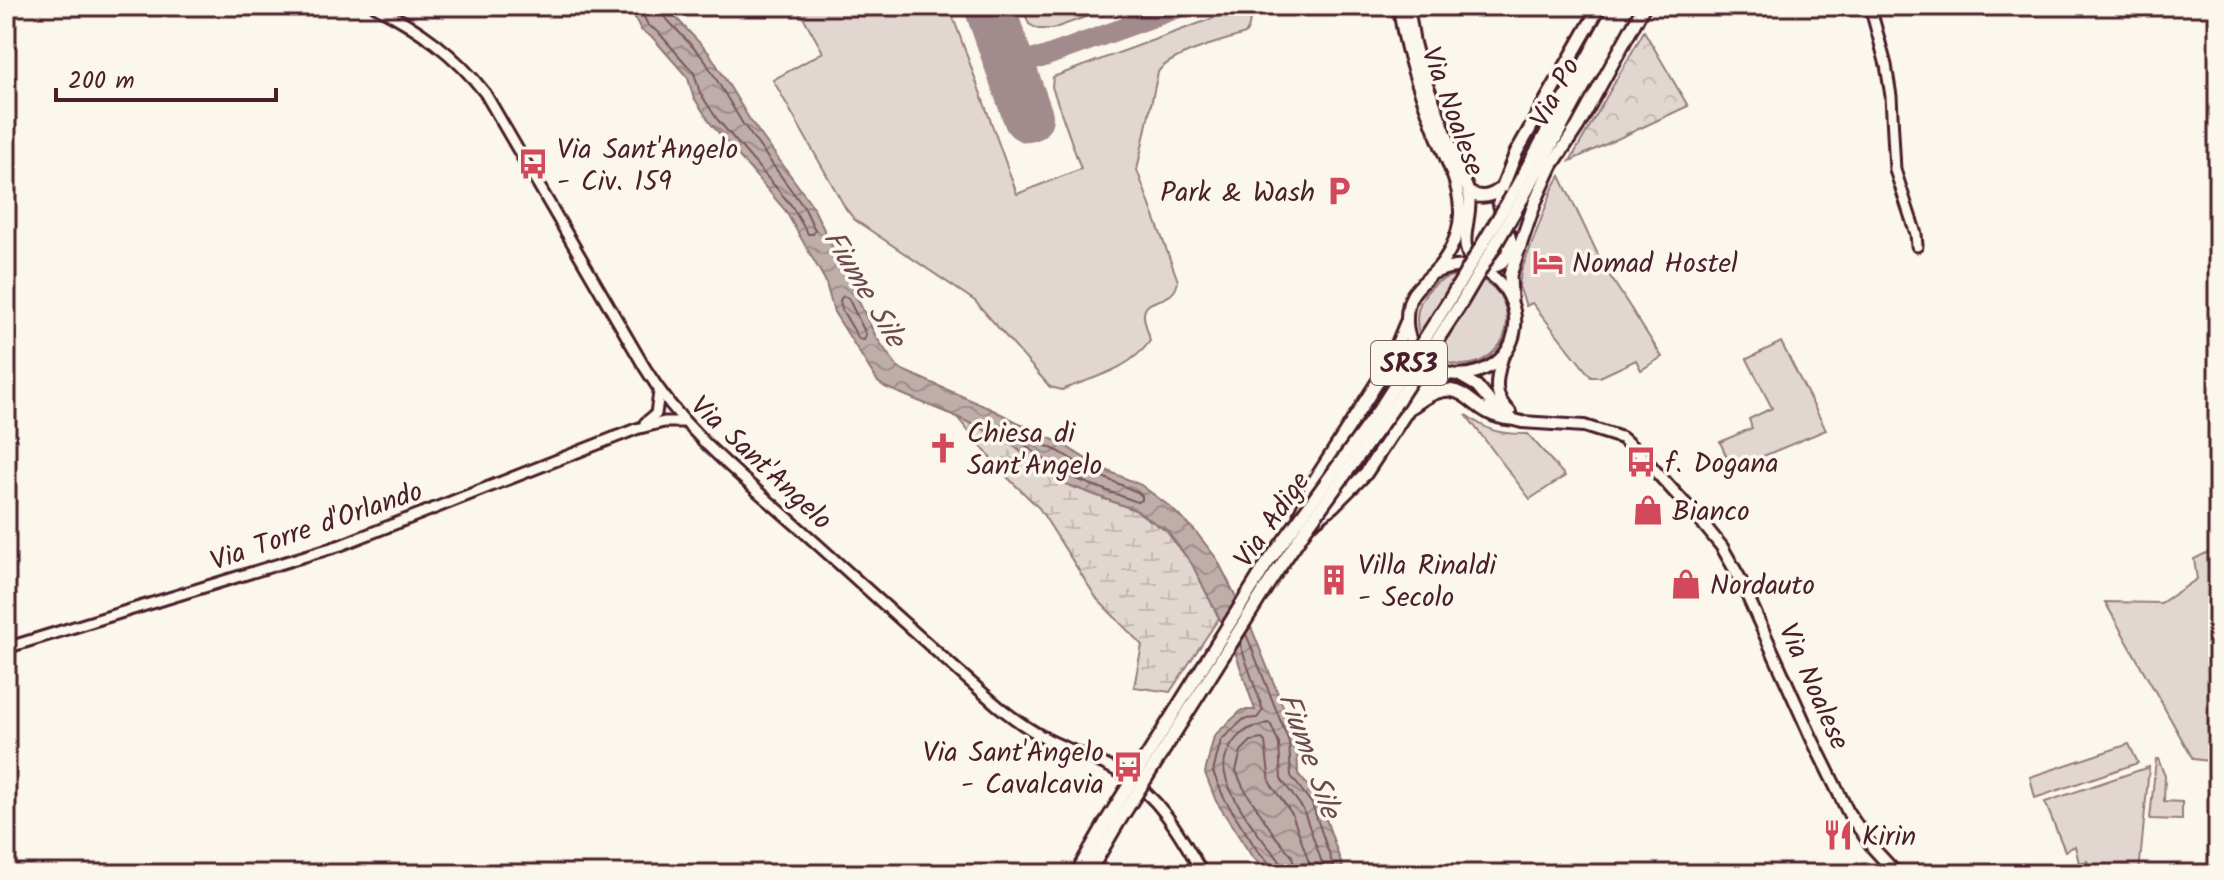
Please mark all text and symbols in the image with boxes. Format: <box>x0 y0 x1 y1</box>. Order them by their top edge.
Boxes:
street label: Via Noalese <box>1407 41 1496 183</box>
street label: Via Po <box>1519 50 1593 136</box>
scale bar <box>56 52 276 102</box>
text: 200 m <box>68 62 135 101</box>
place label: Via Sant'Angelo - Civ. 159 <box>557 128 738 205</box>
bus stop icon: Via Sant'Angelo - Civ. 159 <box>516 147 550 181</box>
place label: Park & Wash <box>1160 171 1315 216</box>
parking icon: Park & Wash <box>1322 174 1356 208</box>
water label: Fiume Sile <box>809 221 919 360</box>
place label: Nomad Hostel <box>1572 242 1738 287</box>
hotel icon: Nomad Hostel <box>1531 245 1565 279</box>
road number: SR53 <box>1371 341 1447 385</box>
street label: Via Sant'Angelo <box>679 386 842 542</box>
place label: Chiesa di Sant'Angelo <box>967 412 1102 489</box>
church icon: Chiesa di Sant'Angelo <box>926 431 960 465</box>
place label: f. Dogana <box>1665 442 1779 487</box>
bus stop icon: f. Dogana <box>1624 445 1658 479</box>
street label: Via Adige <box>1223 462 1323 578</box>
street label: Via Torre d'Orlando <box>205 470 429 585</box>
place label: Bianco <box>1672 490 1750 535</box>
shop icon: Bianco <box>1631 493 1665 527</box>
place label: Villa Rinaldi - Secolo <box>1358 544 1498 621</box>
building icon: Villa Rinaldi - Secolo <box>1317 563 1351 597</box>
place label: Nordauto <box>1710 564 1815 609</box>
shop icon: Nordauto <box>1669 567 1703 601</box>
street label: Via Noalese <box>1765 616 1861 758</box>
water label: Fiume Sile <box>1263 686 1354 828</box>
place label: Via Sant'Angelo - Cavalcavia <box>923 731 1104 808</box>
bus stop icon: Via Sant'Angelo - Cavalcavia <box>1111 750 1145 784</box>
place label: Kirin <box>1862 815 1916 860</box>
restaurant icon: Kirin <box>1821 818 1855 852</box>

